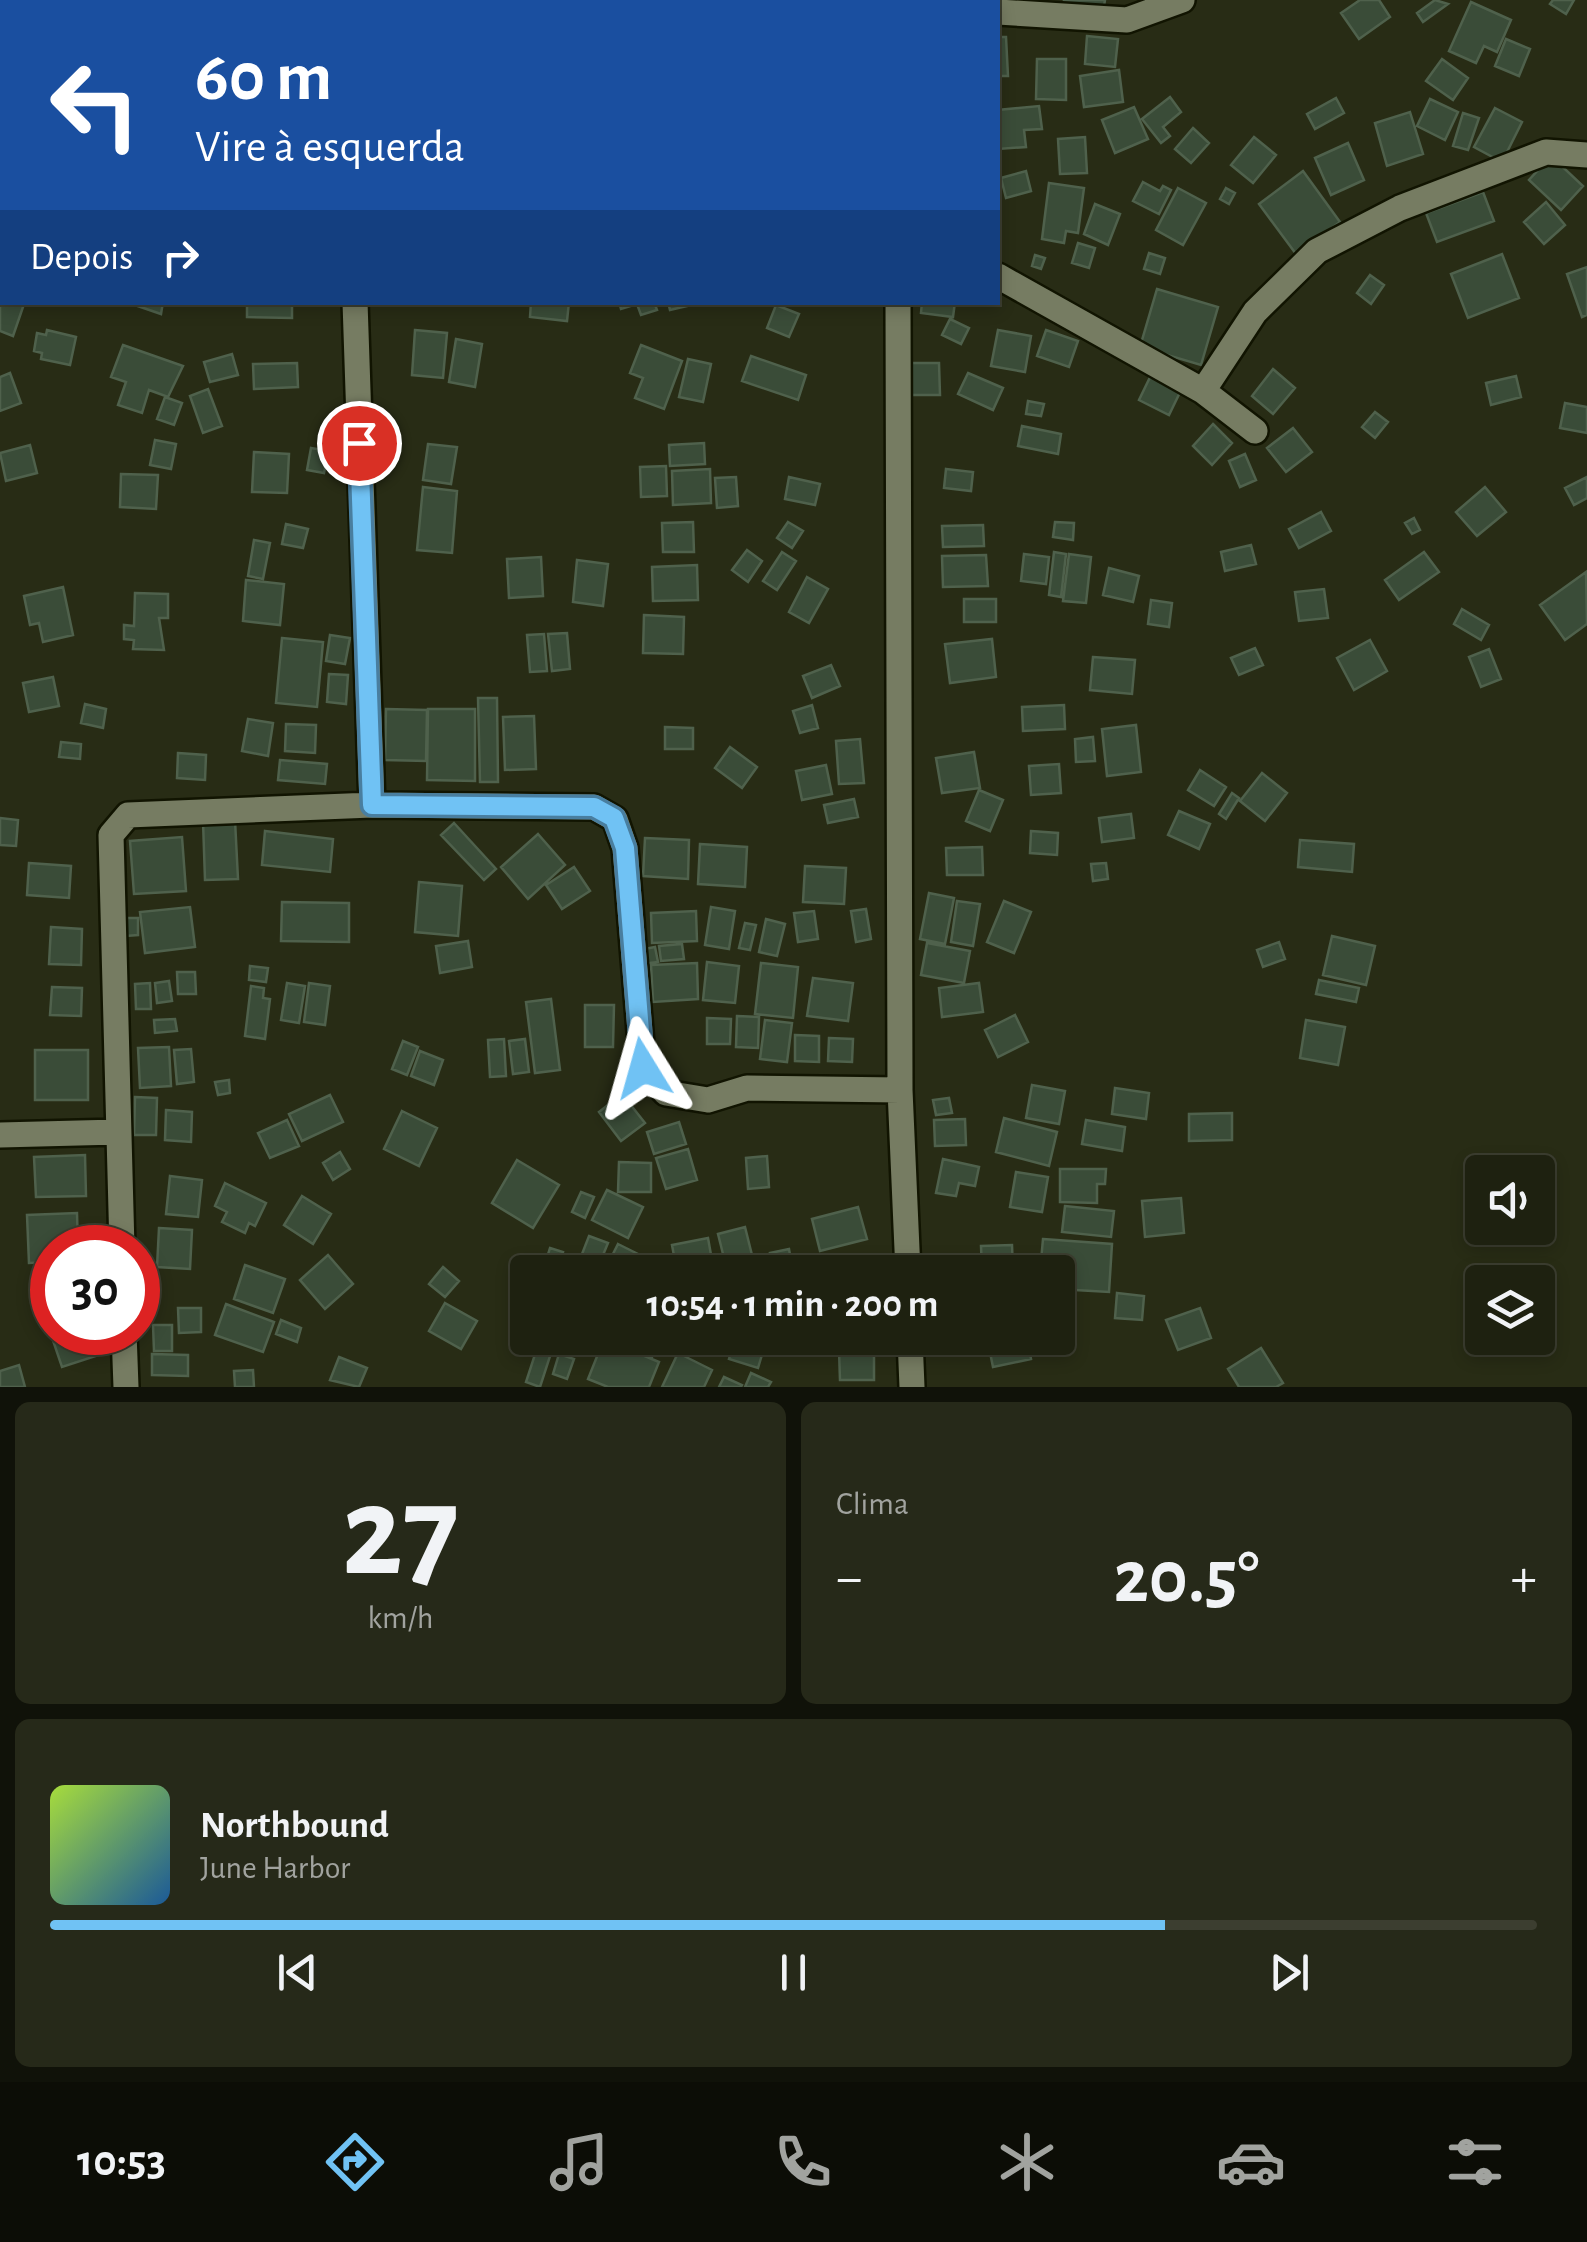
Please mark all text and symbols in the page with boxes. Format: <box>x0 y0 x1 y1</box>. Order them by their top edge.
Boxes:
icon: left <box>30 40 160 170</box>
text: 60 m <box>195 43 332 113</box>
text: Vire à esquerda <box>195 125 465 170</box>
icon: right <box>153 230 208 285</box>
text: Depois <box>30 239 133 277</box>
pin <box>317 401 402 486</box>
icon: arrive <box>332 416 387 471</box>
position arrow <box>591 1016 695 1120</box>
map controls <box>1465 1155 1555 1355</box>
button: sound <box>1465 1155 1555 1245</box>
speed limit sign: 30 <box>30 1225 160 1355</box>
button: layers <box>1465 1265 1555 1355</box>
text: 10:54 · 1 min · 200 m <box>646 1286 939 1324</box>
text: 27 <box>342 1469 459 1599</box>
text: Clima <box>836 1488 909 1520</box>
text: 20.5° <box>1114 1541 1259 1616</box>
text: − <box>836 1551 862 1606</box>
text: + <box>1511 1551 1537 1606</box>
text: km/h <box>367 1602 434 1634</box>
text: Northbound <box>200 1807 389 1845</box>
text: June Harbor <box>200 1852 350 1884</box>
icon: previous <box>270 1945 325 2000</box>
icon: pause <box>766 1945 821 2000</box>
icon: next <box>1262 1945 1317 2000</box>
icon: directions <box>320 2127 390 2197</box>
icon: music <box>544 2127 614 2197</box>
icon: phone <box>768 2127 838 2197</box>
icon: climate <box>992 2127 1062 2197</box>
icon: car <box>1216 2127 1286 2197</box>
icon: filters <box>1440 2127 1510 2197</box>
text: 10:53 <box>77 2139 166 2184</box>

